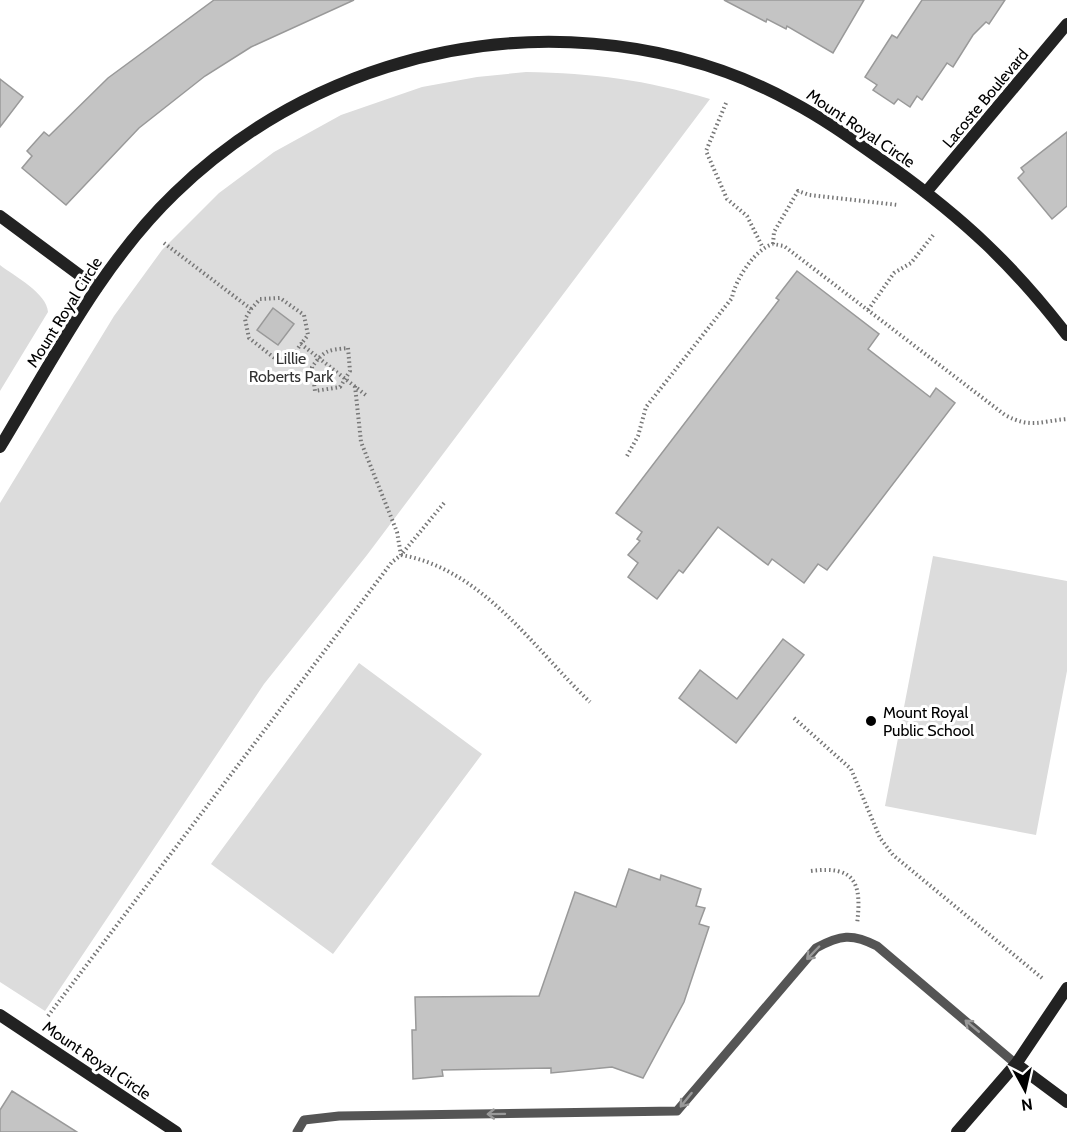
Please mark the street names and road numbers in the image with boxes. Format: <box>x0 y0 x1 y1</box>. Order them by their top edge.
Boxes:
street label: Lacoste Boulevard <box>939 45 1032 152</box>
street label: Mount Royal Circle <box>803 85 918 172</box>
street label: Mount Royal Circle <box>23 254 106 371</box>
street label: Mount Royal Circle <box>39 1017 154 1104</box>

